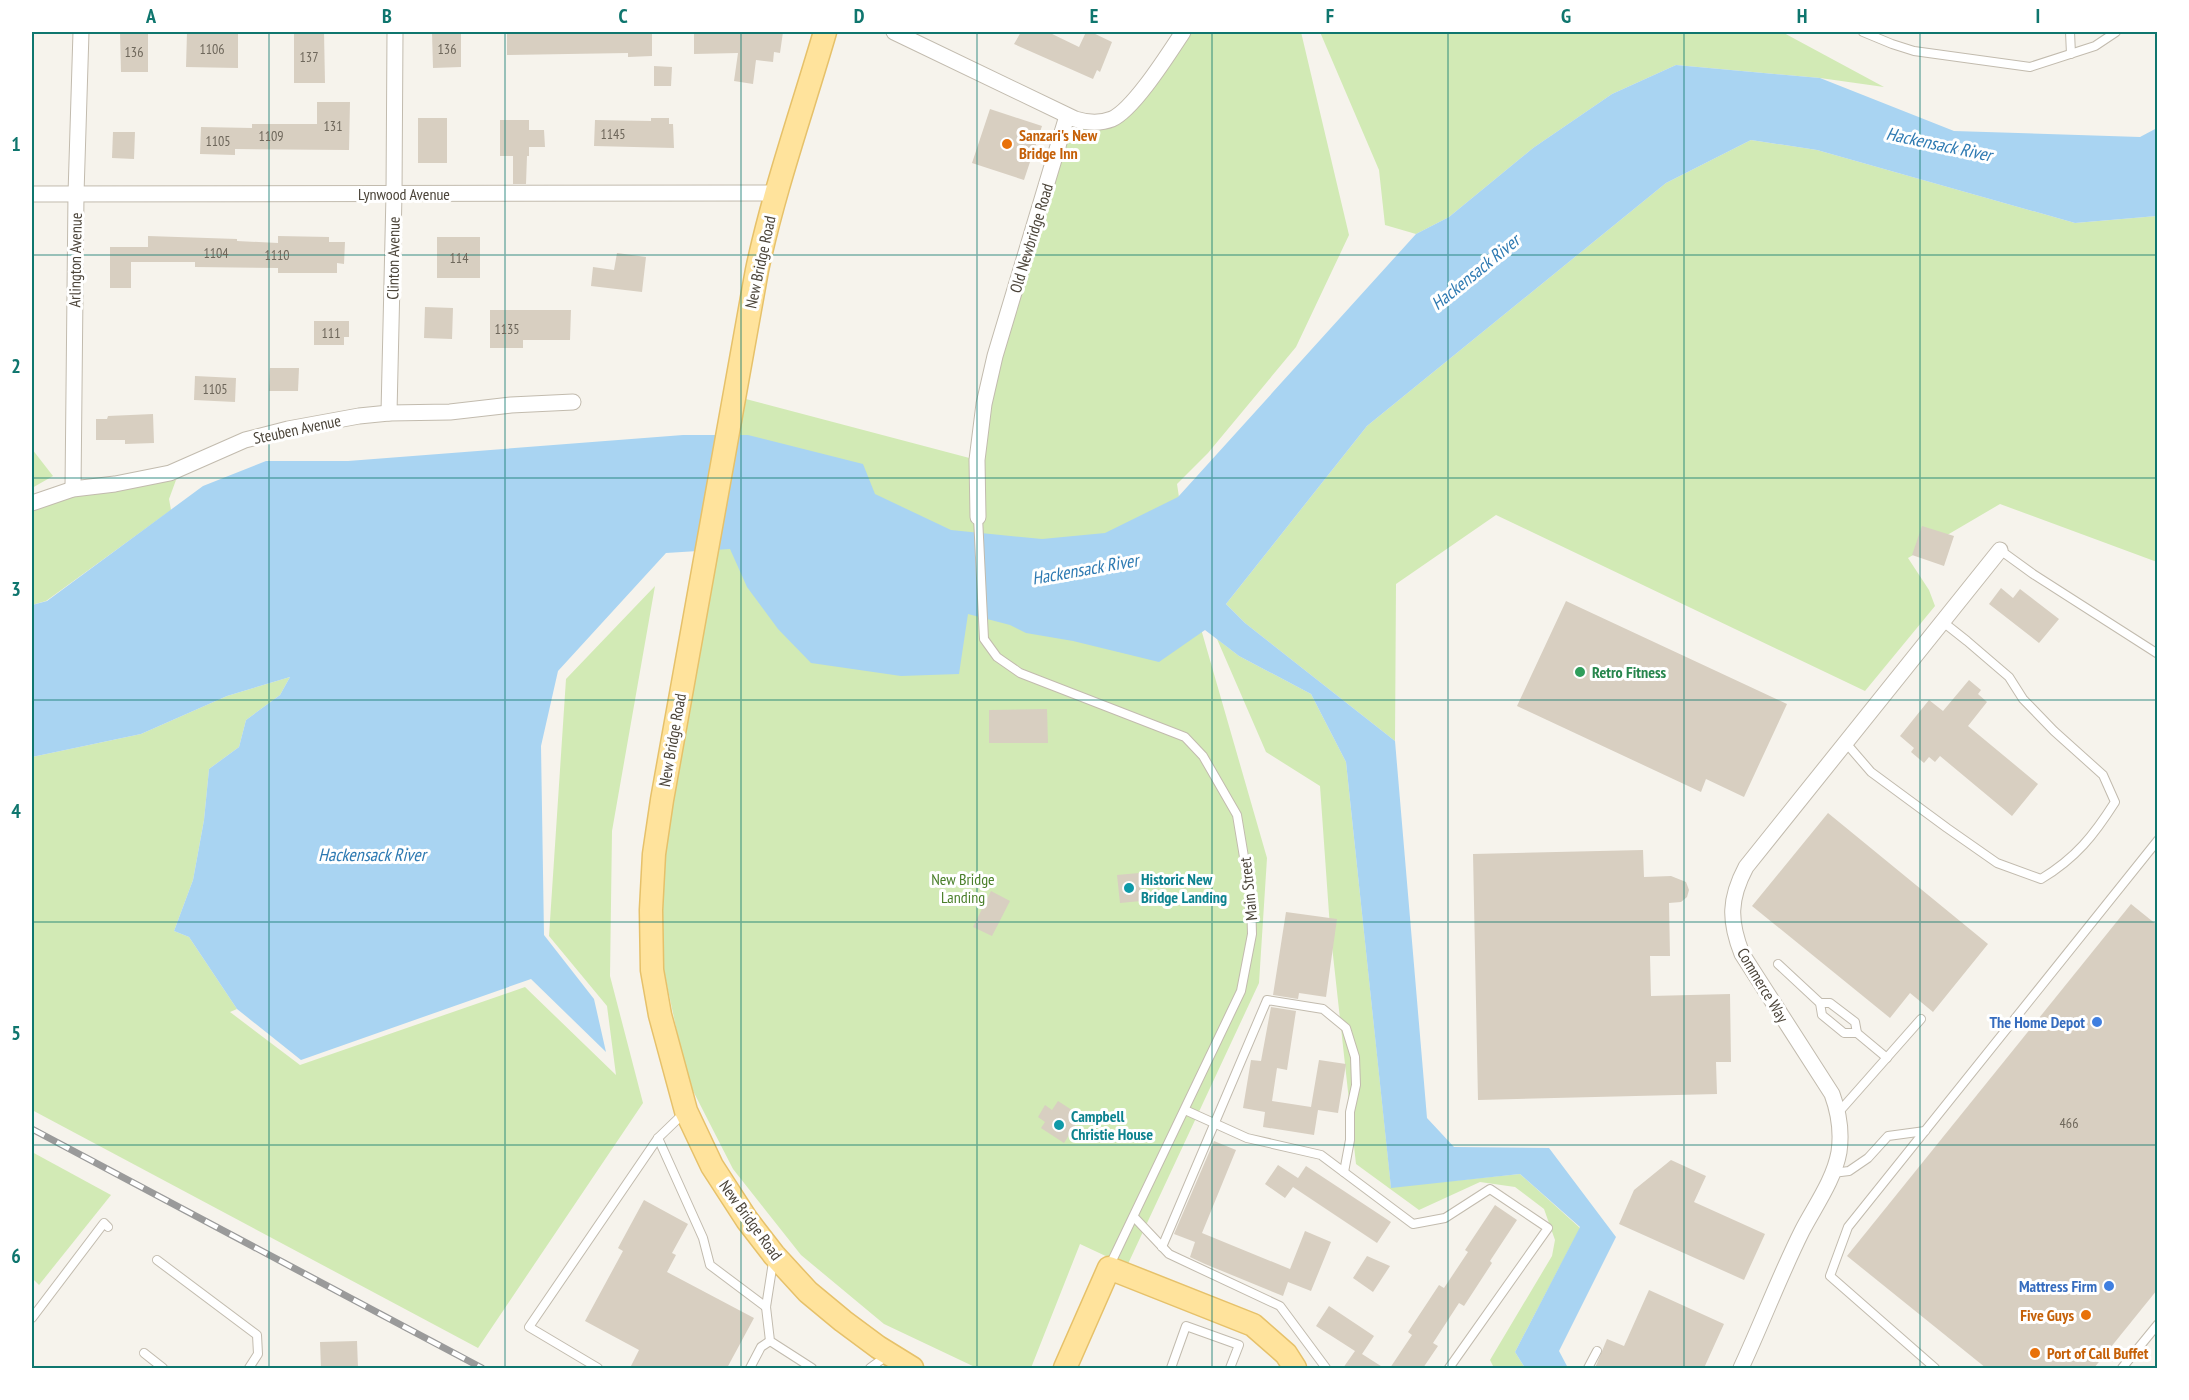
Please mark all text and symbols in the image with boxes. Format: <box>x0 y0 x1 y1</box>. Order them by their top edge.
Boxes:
text: A <box>145 3 157 29</box>
text: B <box>382 3 392 29</box>
text: C <box>618 3 628 29</box>
text: D <box>854 3 865 29</box>
text: E <box>1090 3 1098 29</box>
text: F <box>1326 3 1334 29</box>
text: G <box>1561 3 1571 29</box>
text: H <box>1797 3 1807 29</box>
text: I <box>2036 3 2040 29</box>
house number: 1106 <box>199 40 225 58</box>
house number: 136 <box>438 40 456 58</box>
house number: 136 <box>125 43 143 61</box>
house number: 137 <box>300 48 318 66</box>
house number: 131 <box>324 117 342 135</box>
water label: Hackensack River <box>1884 122 1997 167</box>
house number: 1145 <box>600 125 626 143</box>
place label: Sanzari's New Bridge Inn <box>1019 125 1098 163</box>
house number: 1109 <box>258 127 284 145</box>
text: 1 <box>11 131 21 157</box>
house number: 1105 <box>205 132 231 150</box>
marker: Sanzari's New Bridge Inn <box>1000 137 1014 151</box>
street label: Old Newbridge Road <box>1005 181 1057 295</box>
street label: Lynwood Avenue <box>358 184 450 204</box>
street label: Arlington Avenue <box>64 212 86 308</box>
street label: New Bridge Road <box>740 214 780 310</box>
street label: Clinton Avenue <box>382 216 404 300</box>
water label: Hackensack River <box>1426 227 1526 315</box>
house number: 1104 <box>203 244 229 262</box>
house number: 1110 <box>264 246 290 264</box>
house number: 114 <box>450 249 469 267</box>
house number: 1135 <box>494 320 520 338</box>
house number: 111 <box>322 324 340 342</box>
text: 2 <box>11 353 21 379</box>
house number: 1105 <box>202 380 228 398</box>
street label: Steuben Avenue <box>252 410 342 448</box>
water label: Hackensack River <box>1030 548 1143 590</box>
text: 3 <box>11 576 21 602</box>
place label: Retro Fitness <box>1592 662 1667 682</box>
marker: Retro Fitness <box>1573 665 1587 679</box>
street label: New Bridge Road <box>654 692 690 788</box>
text: 4 <box>11 798 21 824</box>
water label: Hackensack River <box>318 843 429 866</box>
street label: Main Street <box>1235 856 1261 922</box>
park label: New Bridge Landing <box>931 869 995 907</box>
place label: Historic New Bridge Landing <box>1141 869 1227 907</box>
marker: Historic New Bridge Landing <box>1122 881 1136 895</box>
street label: Commerce Way <box>1733 944 1793 1026</box>
place label: The Home Depot <box>1989 1012 2085 1032</box>
marker: The Home Depot <box>2090 1015 2104 1029</box>
text: 5 <box>11 1020 21 1046</box>
place label: Campbell Christie House <box>1071 1106 1153 1144</box>
house number: 466 <box>2060 1114 2078 1132</box>
marker: Campbell Christie House <box>1052 1118 1066 1132</box>
street label: New Bridge Road <box>715 1176 787 1264</box>
text: 6 <box>11 1243 21 1269</box>
place label: Mattress Firm <box>2019 1276 2097 1296</box>
marker: Mattress Firm <box>2102 1279 2116 1293</box>
place label: Five Guys <box>2020 1305 2074 1325</box>
marker: Five Guys <box>2079 1308 2093 1322</box>
place label: Port of Call Buffet <box>2047 1343 2149 1363</box>
marker: Port of Call Buffet <box>2028 1346 2042 1360</box>

